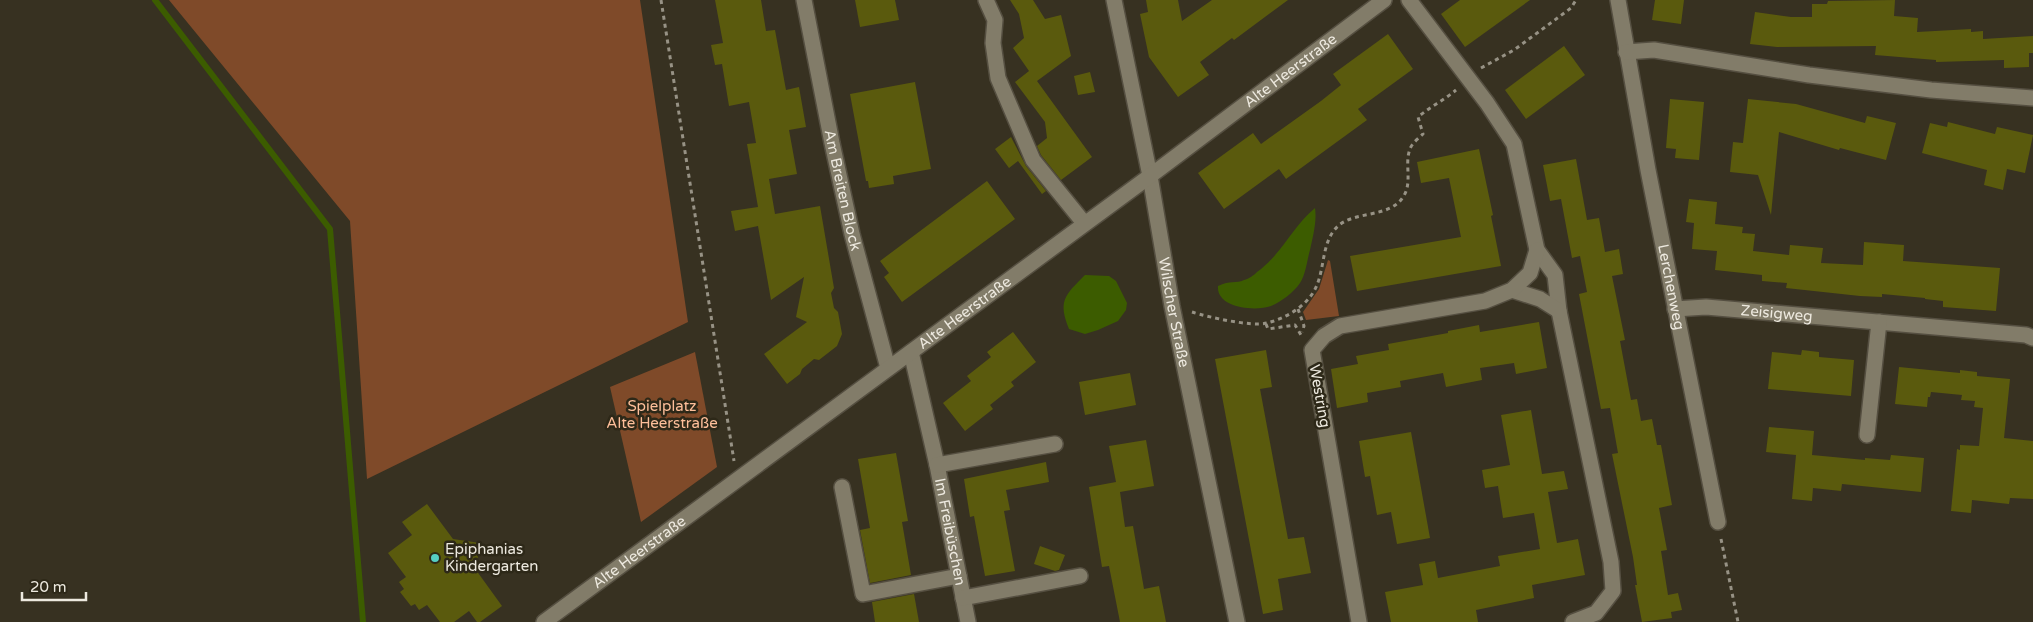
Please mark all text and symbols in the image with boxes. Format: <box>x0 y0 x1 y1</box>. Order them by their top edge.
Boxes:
street label: Alte Heerstraße <box>1240 30 1340 111</box>
street label: Am Breiten Block <box>821 128 865 253</box>
street label: Lerchenweg <box>1654 243 1689 332</box>
street label: Wilscher Straße <box>1155 256 1193 369</box>
street label: Alte Heerstraße <box>914 272 1015 353</box>
street label: Zeisigweg <box>1740 301 1813 325</box>
street label: Westring <box>1306 363 1334 429</box>
park label: Spielplatz Alte Heerstraße <box>606 397 718 432</box>
street label: Im Freibüschen <box>931 477 970 587</box>
street label: Alte Heerstraße <box>589 512 689 592</box>
place label: Epiphanias Kindergarten <box>445 540 538 575</box>
marker: Epiphanias Kindergarten <box>429 552 441 564</box>
scale bar <box>22 570 86 602</box>
text: 20 m <box>30 578 67 596</box>

